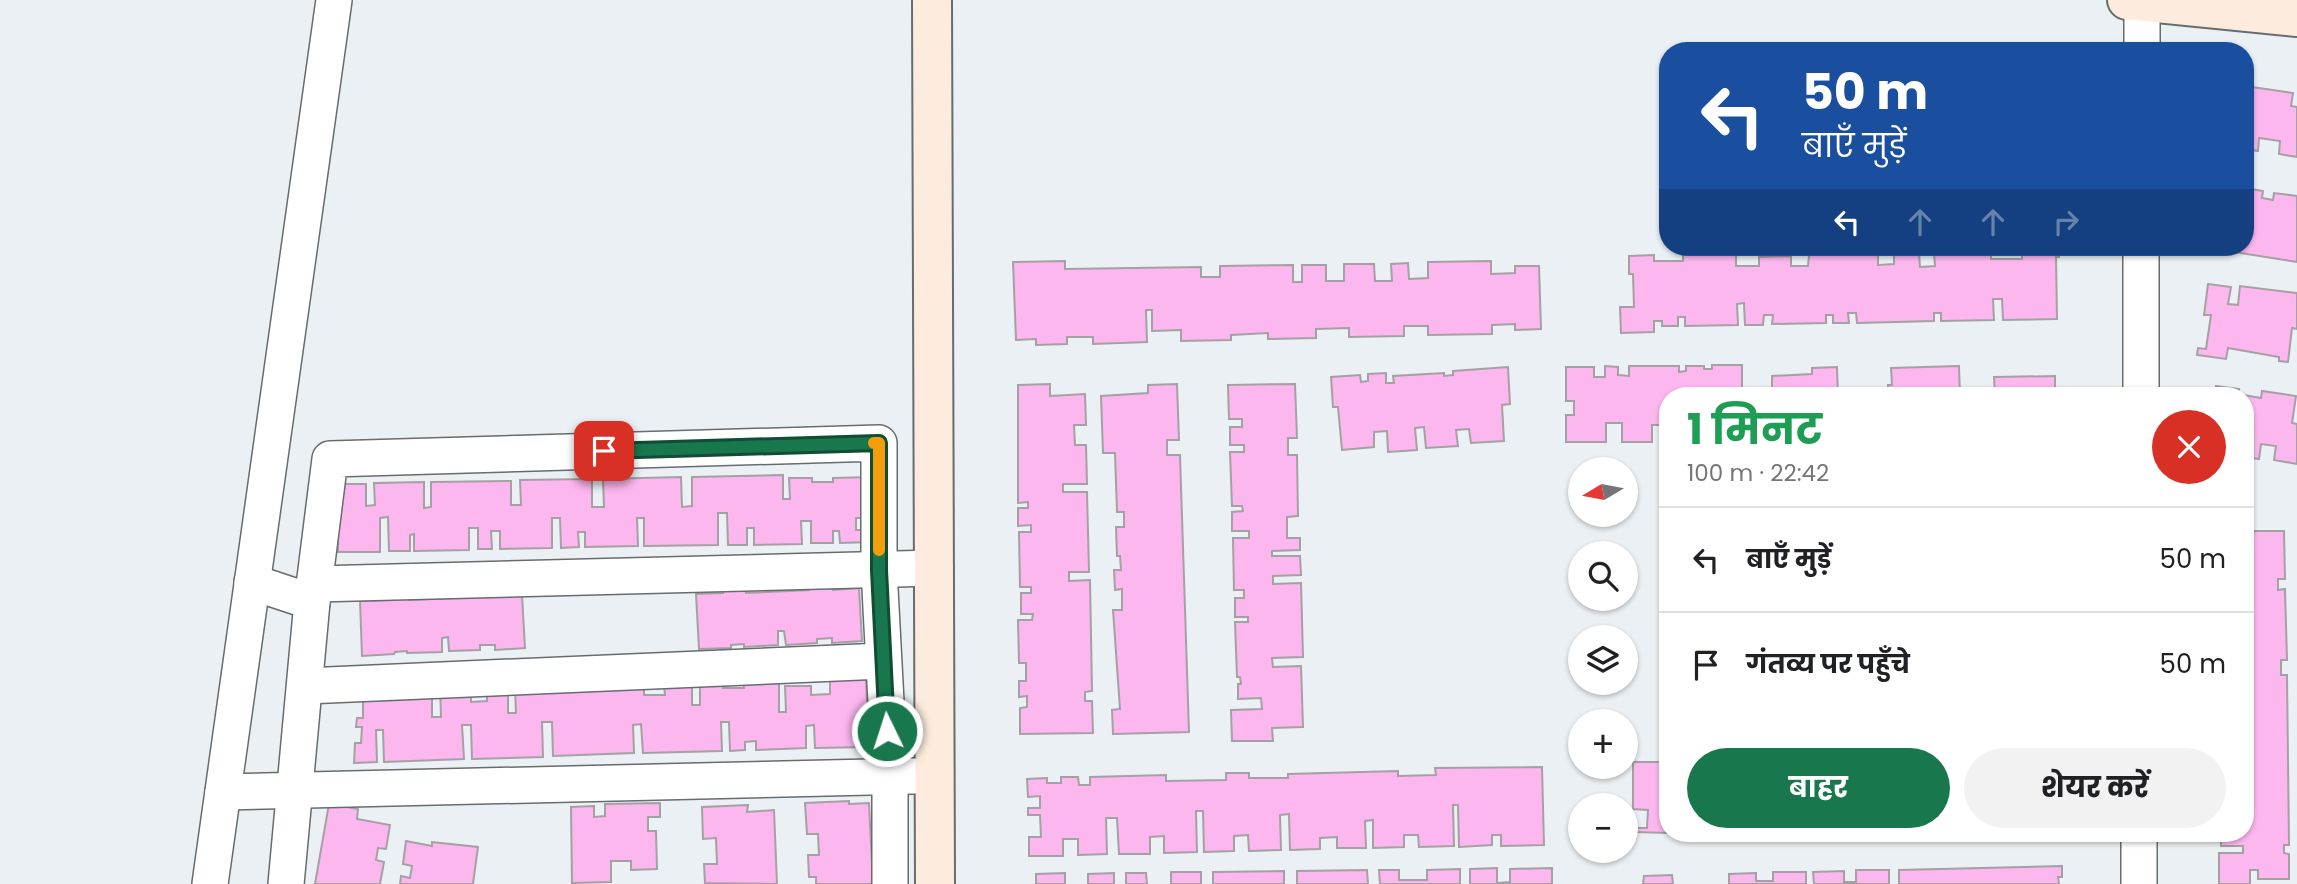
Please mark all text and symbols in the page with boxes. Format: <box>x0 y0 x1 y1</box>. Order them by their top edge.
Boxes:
text: 50 m <box>1802 58 1928 126</box>
icon: left <box>1687 70 1778 161</box>
text: बाएँ मुड़ें <box>1802 123 1906 168</box>
icon: left <box>1828 203 1866 241</box>
icon: ahead <box>1901 203 1939 241</box>
icon: ahead <box>1974 203 2012 241</box>
icon: right <box>2047 203 2085 241</box>
text: 1 मिनट <box>1687 400 1822 459</box>
button: close <box>2152 410 2226 484</box>
pin <box>574 421 634 481</box>
icon: arrive <box>585 432 623 470</box>
north arrow <box>1568 457 1638 527</box>
map controls <box>1568 457 1638 863</box>
text: 100 m · 22:42 <box>1687 457 1829 489</box>
button: search <box>1568 541 1638 611</box>
icon: left <box>1687 541 1725 579</box>
text: बाएँ मुड़ें <box>1746 541 1831 577</box>
text: 50 m <box>2160 541 2226 577</box>
button: layers <box>1568 625 1638 695</box>
icon: arrive <box>1687 646 1725 684</box>
text: गंतव्य पर पहुँचे <box>1746 646 1910 682</box>
text: 50 m <box>2160 646 2226 682</box>
position arrow <box>850 694 924 768</box>
button: + <box>1568 709 1638 779</box>
button: बाहर <box>1687 748 1950 828</box>
button: शेयर करें <box>1964 748 2226 828</box>
button: − <box>1568 793 1638 863</box>

